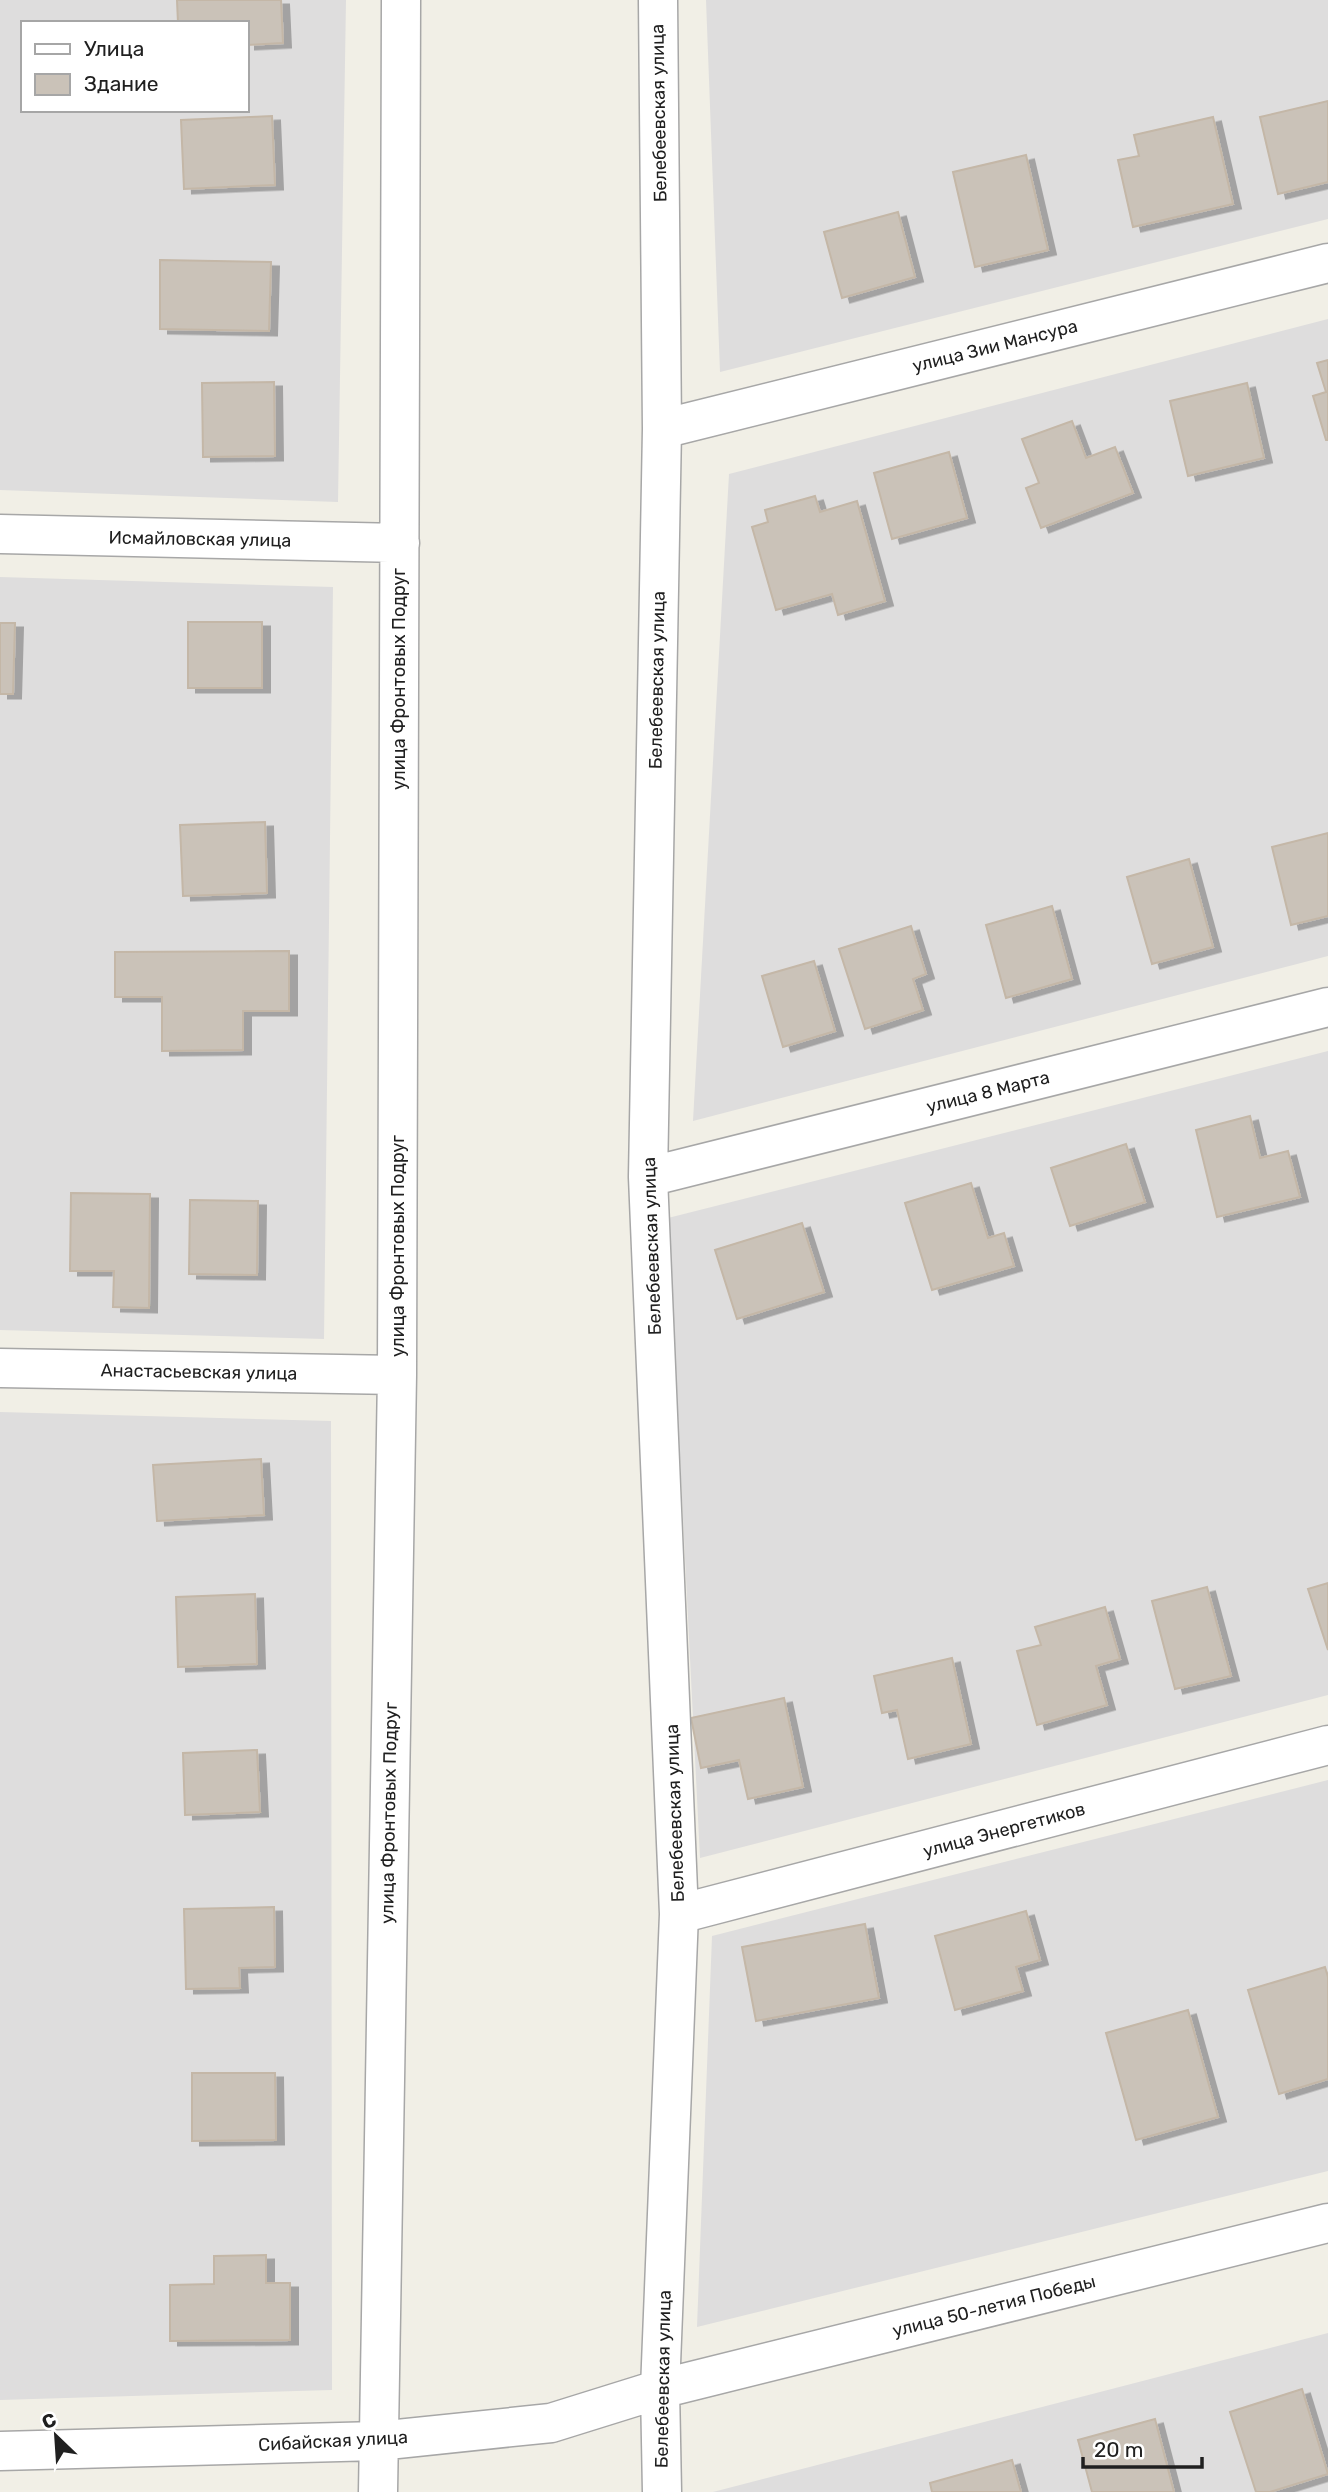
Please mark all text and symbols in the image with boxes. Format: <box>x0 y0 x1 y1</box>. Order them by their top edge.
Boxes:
legend <box>21 21 248 112</box>
street label: Белебеевская улица <box>646 24 672 202</box>
text: Улица <box>84 36 144 61</box>
text: Здание <box>84 71 159 96</box>
street label: улица Зии Мансура <box>910 315 1080 377</box>
street label: Исмайловская улица <box>108 526 292 552</box>
street label: улица Фронтовых Подруг <box>388 568 410 790</box>
street label: Белебеевская улица <box>644 591 670 769</box>
street label: улица 8 Марта <box>924 1066 1052 1118</box>
street label: улица Фронтовых Подруг <box>387 1135 409 1357</box>
street label: Белебеевская улица <box>638 1157 666 1335</box>
street label: Анастасьевская улица <box>100 1359 298 1385</box>
street label: улица Фронтовых Подруг <box>376 1702 402 1924</box>
street label: Белебеевская улица <box>661 1724 689 1902</box>
street label: улица Энергетиков <box>921 1798 1087 1862</box>
street label: улица 50-летия Победы <box>890 2270 1098 2342</box>
street label: Белебеевская улица <box>650 2290 676 2468</box>
north arrow <box>21 2401 91 2471</box>
text: С <box>38 2408 60 2434</box>
street label: Сибайская улица <box>258 2426 408 2456</box>
scale bar <box>1083 2426 1202 2470</box>
text: 20 m <box>1094 2437 1143 2462</box>

